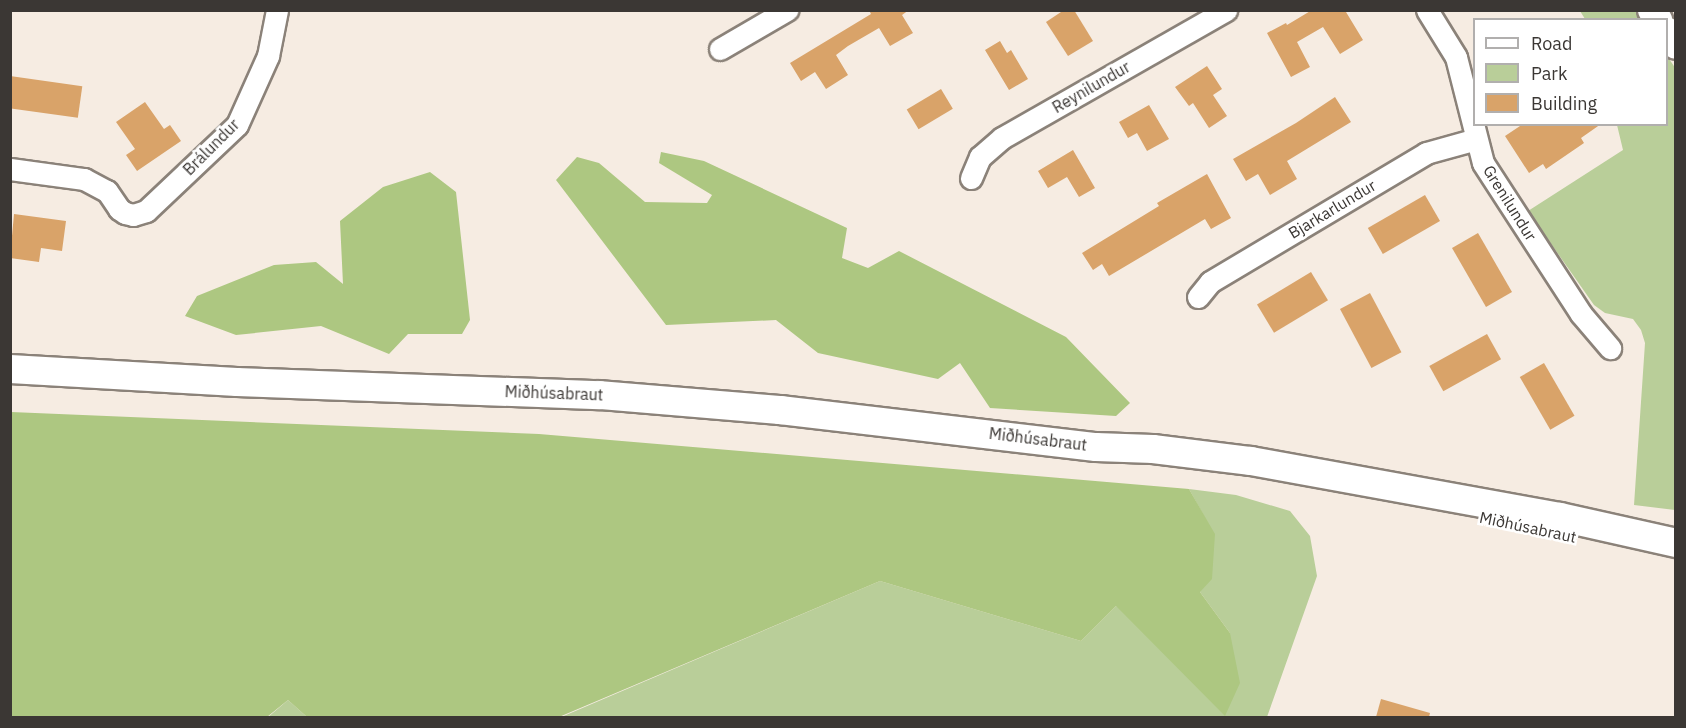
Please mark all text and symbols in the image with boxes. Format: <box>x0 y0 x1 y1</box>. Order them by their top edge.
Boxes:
legend <box>1473 18 1668 126</box>
text: Road <box>1531 32 1572 55</box>
street label: Reynilundur <box>1049 57 1133 117</box>
text: Park <box>1531 62 1567 85</box>
text: Building <box>1531 92 1597 115</box>
street label: Brálundur <box>179 115 243 179</box>
street label: Grenilundur <box>1479 162 1541 244</box>
street label: Bjarkarlundur <box>1285 175 1379 243</box>
street label: Miðhúsabraut <box>504 382 604 404</box>
street label: Miðhúsabraut <box>988 423 1088 455</box>
street label: Miðhúsabraut <box>1478 507 1578 547</box>

